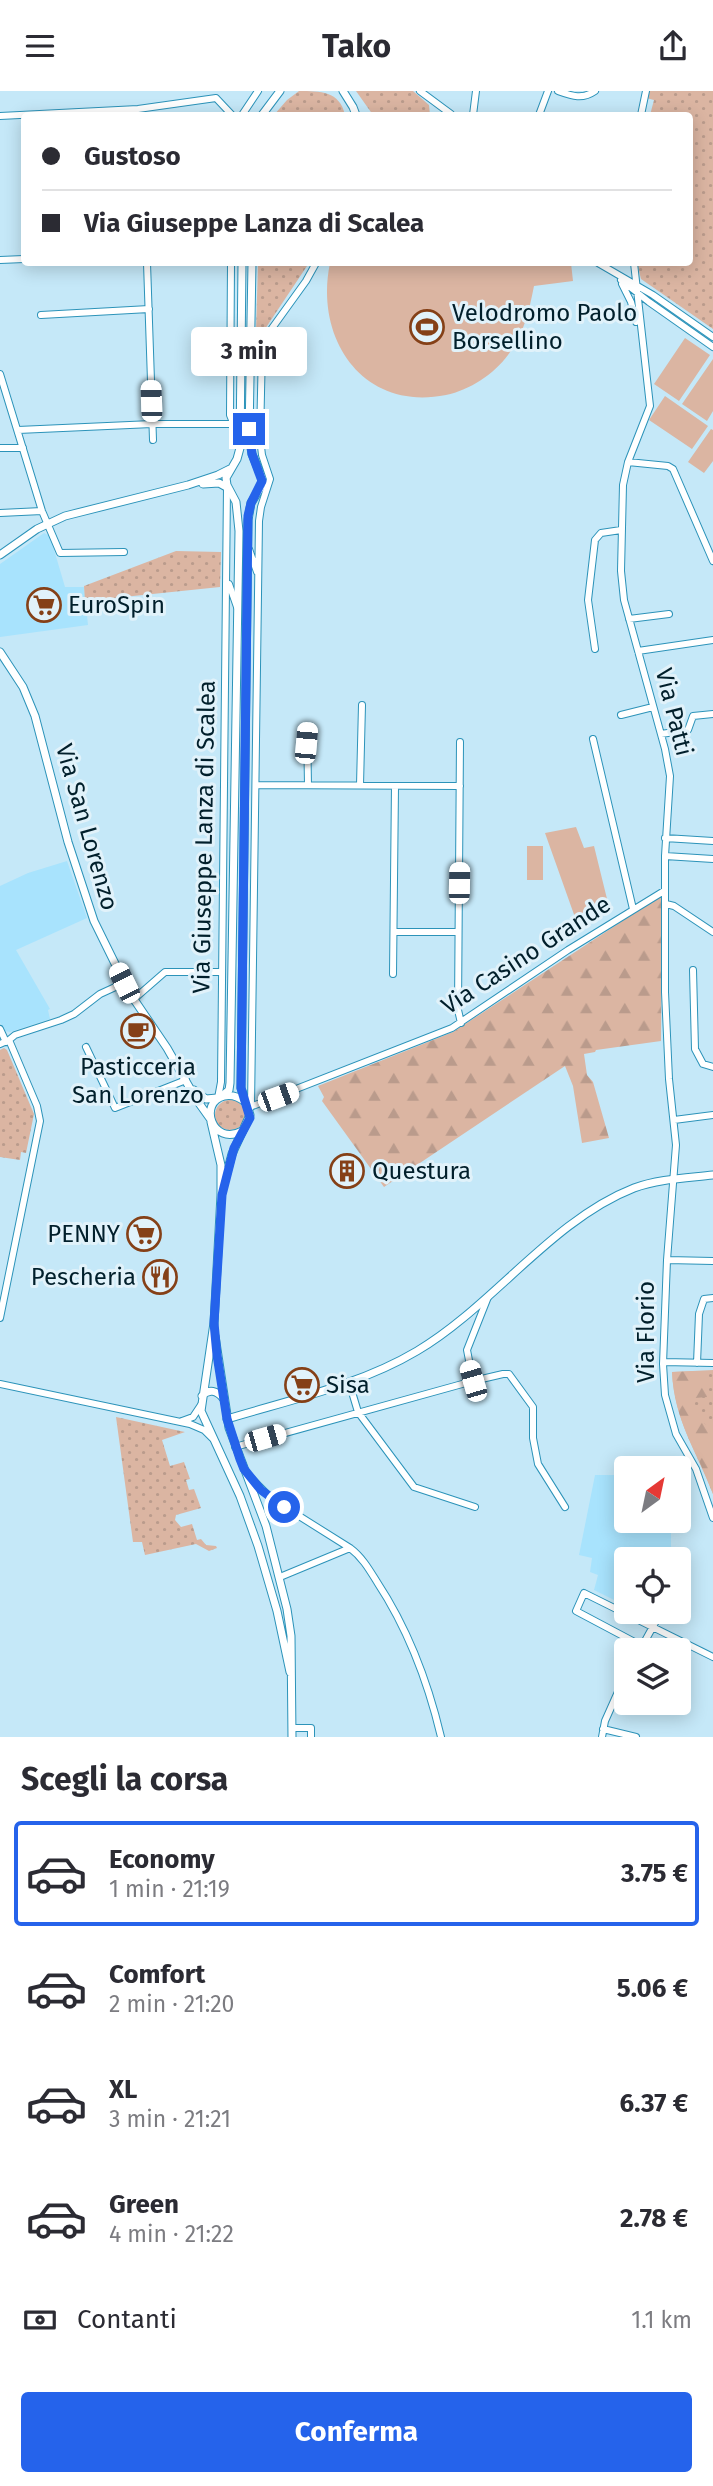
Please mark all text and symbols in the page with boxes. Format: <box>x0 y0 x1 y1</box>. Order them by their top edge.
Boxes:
icon: menu <box>21 27 59 65</box>
text: Tako <box>322 27 391 65</box>
icon: share <box>654 27 692 65</box>
text: Gustoso <box>84 141 181 172</box>
text: Via Giuseppe Lanza di Scalea <box>84 208 424 239</box>
place label: Velodromo Paolo Borsellino <box>452 299 637 355</box>
sports icon: Velodromo Paolo Borsellino <box>408 308 446 346</box>
callout: 3 min <box>191 327 307 377</box>
text: 3 min <box>221 337 277 365</box>
car <box>140 380 163 422</box>
route end <box>233 413 265 445</box>
supermarket icon: EuroSpin <box>25 586 63 624</box>
place label: EuroSpin <box>68 591 165 619</box>
street label: Via Patti <box>650 665 698 759</box>
street label: Via Giuseppe Lanza di Scalea <box>187 680 221 994</box>
car <box>294 721 319 765</box>
street label: Via San Lorenzo <box>50 741 124 913</box>
car <box>449 862 470 904</box>
street label: Via Casino Grande <box>436 890 616 1020</box>
car <box>106 960 143 1006</box>
cafe icon: Pasticceria San Lorenzo <box>119 1012 157 1050</box>
place label: Pasticceria San Lorenzo <box>72 1053 204 1109</box>
car <box>255 1080 302 1114</box>
building icon: Questura <box>328 1152 366 1190</box>
place label: Questura <box>372 1157 471 1185</box>
supermarket icon: PENNY <box>125 1215 163 1253</box>
place label: PENNY <box>47 1220 121 1248</box>
restaurant icon: Pescheria <box>141 1258 179 1296</box>
place label: Pescheria <box>31 1263 136 1291</box>
street label: Via Florio <box>632 1281 660 1383</box>
car <box>458 1358 489 1404</box>
supermarket icon: Sisa <box>283 1366 321 1404</box>
place label: Sisa <box>326 1371 370 1399</box>
car <box>242 1422 289 1454</box>
north arrow <box>614 1456 691 1533</box>
map controls <box>614 1456 691 1715</box>
route start <box>268 1491 300 1523</box>
button: locate <box>614 1547 691 1624</box>
button: layers <box>614 1638 691 1715</box>
text: Scegli la corsa <box>21 1760 228 1798</box>
icon: car <box>25 1842 88 1905</box>
text: Economy <box>109 1844 215 1875</box>
text: 3.75 € <box>621 1858 688 1889</box>
text: 1 min · 21:19 <box>109 1875 230 1903</box>
icon: car <box>25 1957 88 2020</box>
text: Comfort <box>109 1959 205 1990</box>
text: 5.06 € <box>617 1973 688 2004</box>
text: 2 min · 21:20 <box>109 1990 234 2018</box>
icon: car <box>25 2072 88 2135</box>
text: XL <box>109 2074 137 2105</box>
text: 6.37 € <box>620 2088 688 2119</box>
text: 3 min · 21:21 <box>109 2105 231 2133</box>
icon: car <box>25 2187 88 2250</box>
text: Green <box>109 2189 179 2220</box>
text: 2.78 € <box>620 2203 688 2234</box>
text: 4 min · 21:22 <box>109 2220 234 2248</box>
icon: cash <box>21 2301 59 2339</box>
text: Contanti <box>77 2304 177 2335</box>
text: 1.1 km <box>631 2306 692 2334</box>
button: Conferma <box>21 2392 692 2472</box>

